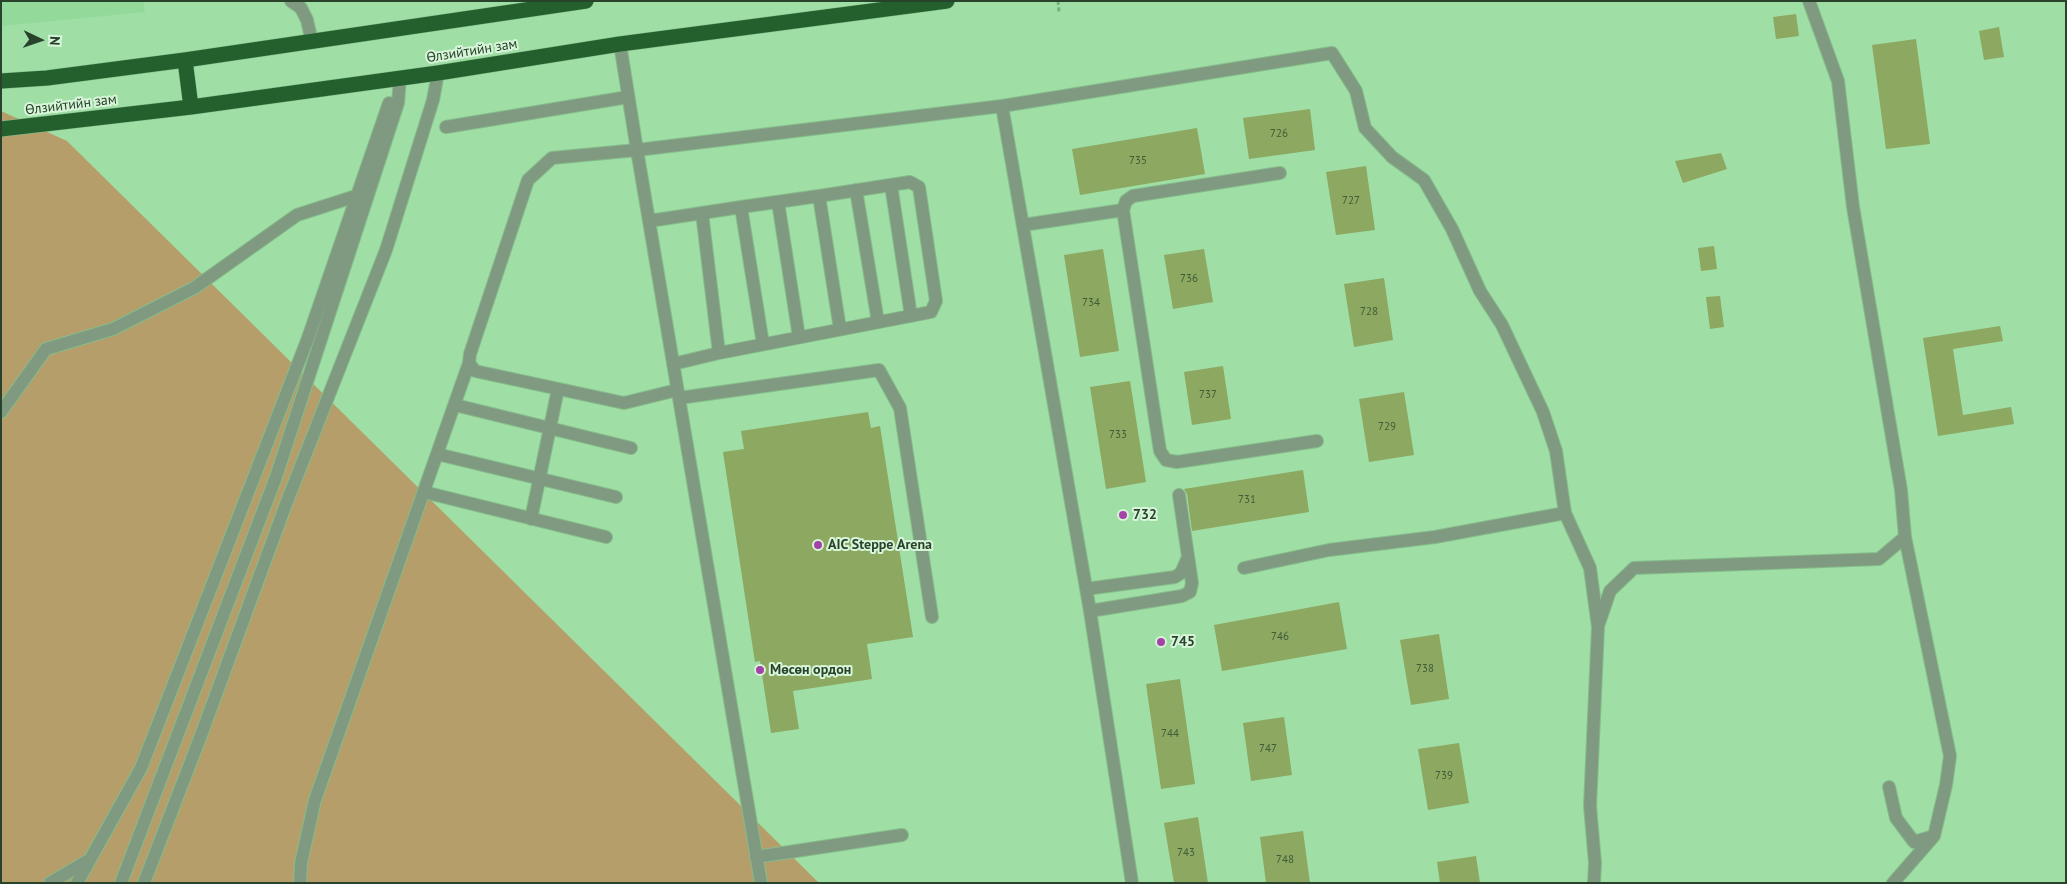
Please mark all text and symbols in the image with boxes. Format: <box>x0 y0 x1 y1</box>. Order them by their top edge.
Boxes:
north arrow <box>15 15 65 65</box>
text: N <box>46 36 64 46</box>
street label: Өлзийтийн зам <box>425 36 519 66</box>
street label: Өлзийтийн зам <box>24 91 118 119</box>
house number: 726 <box>1270 127 1288 141</box>
house number: 735 <box>1129 154 1147 168</box>
house number: 727 <box>1342 194 1360 208</box>
house number: 736 <box>1180 272 1198 286</box>
house number: 734 <box>1082 296 1100 310</box>
house number: 728 <box>1360 305 1378 319</box>
house number: 737 <box>1199 388 1217 402</box>
house number: 729 <box>1378 420 1396 434</box>
house number: 733 <box>1109 428 1127 442</box>
house number: 731 <box>1238 493 1256 507</box>
place label: 732 <box>1133 507 1157 523</box>
marker: 732 <box>1117 509 1129 521</box>
place label: AIC Steppe Arena <box>828 537 932 553</box>
marker: AIC Steppe Arena <box>812 539 824 551</box>
house number: 746 <box>1271 630 1289 644</box>
place label: 745 <box>1171 634 1195 650</box>
marker: 745 <box>1155 636 1167 648</box>
place label: Мөсөн ордон <box>770 662 851 678</box>
house number: 738 <box>1416 662 1434 676</box>
marker: Мөсөн ордон <box>754 664 766 676</box>
house number: 744 <box>1161 727 1179 741</box>
house number: 747 <box>1259 742 1277 756</box>
house number: 739 <box>1435 769 1453 783</box>
house number: 743 <box>1177 846 1195 860</box>
house number: 748 <box>1276 853 1294 867</box>

